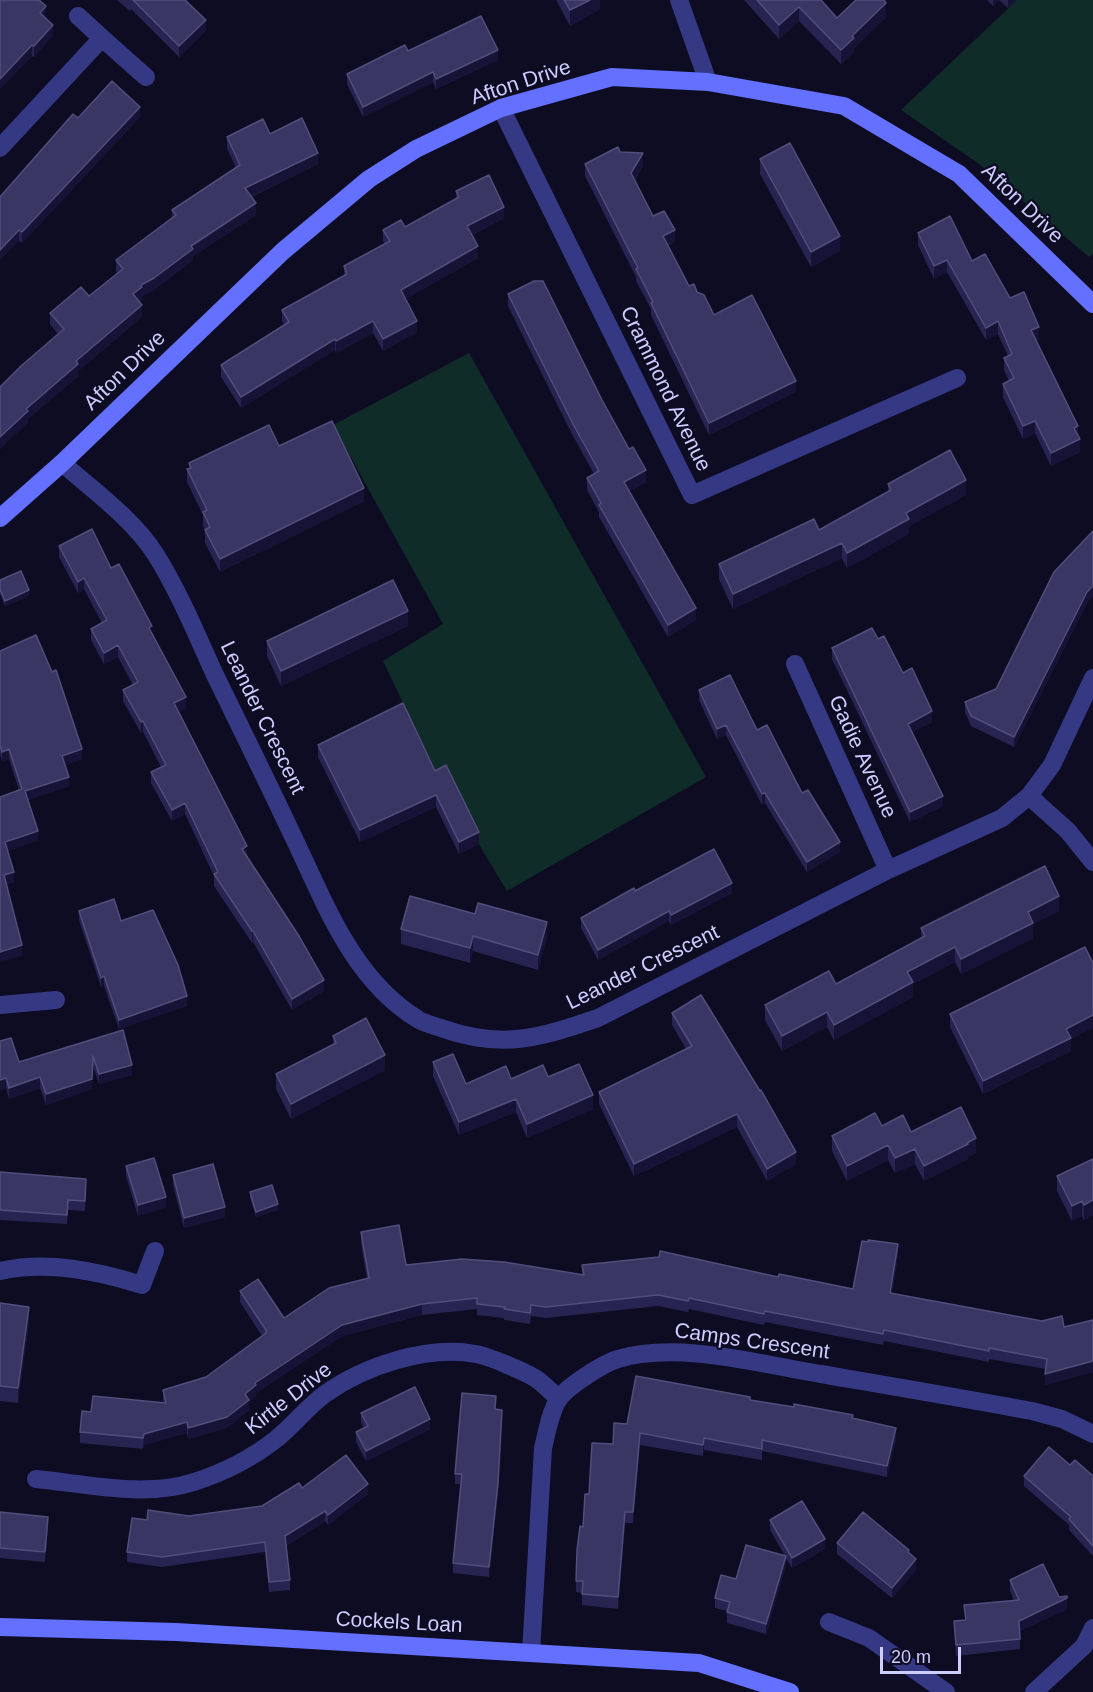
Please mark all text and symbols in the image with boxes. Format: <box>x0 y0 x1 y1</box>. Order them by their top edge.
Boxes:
street label: Afton Drive <box>468 55 574 111</box>
street label: Afton Drive <box>976 159 1068 249</box>
street label: Crammond Avenue <box>614 302 716 476</box>
street label: Afton Drive <box>79 326 171 416</box>
street label: Leander Crescent <box>214 637 310 799</box>
street label: Gadie Avenue <box>823 692 901 822</box>
street label: Leander Crescent <box>562 920 724 1016</box>
street label: Camps Crescent <box>673 1319 831 1365</box>
street label: Kirtle Drive <box>241 1357 337 1441</box>
street label: Cockels Loan <box>335 1607 463 1639</box>
scale bar <box>883 1635 964 1673</box>
text: 20 m <box>891 1647 931 1667</box>

